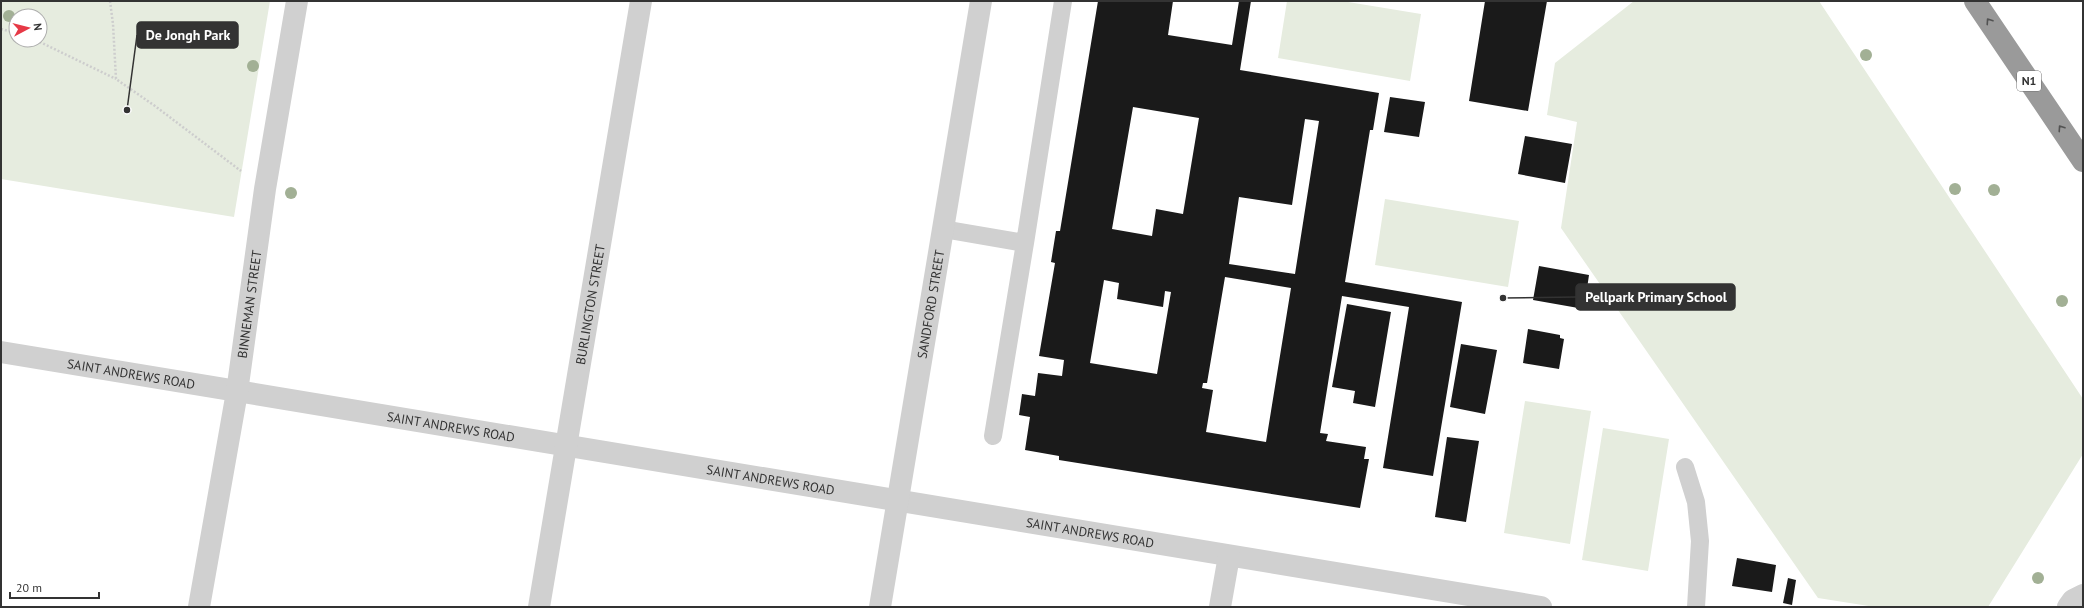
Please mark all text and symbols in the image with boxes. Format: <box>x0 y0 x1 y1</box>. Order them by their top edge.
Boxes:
north arrow <box>8 8 48 48</box>
one-way arrow <box>1987 18 1994 25</box>
text: N <box>31 22 45 31</box>
callout: De Jongh Park <box>137 22 238 48</box>
text: De Jongh Park <box>146 26 230 44</box>
road number: N1 <box>2017 71 2041 91</box>
one-way arrow <box>2059 126 2066 133</box>
street label: BURLINGTON STREET <box>572 243 609 366</box>
street label: BINNEMAN STREET <box>234 249 265 359</box>
street label: SANDFORD STREET <box>914 249 948 360</box>
callout: Pellpark Primary School <box>1576 284 1735 310</box>
text: Pellpark Primary School <box>1585 288 1728 306</box>
street label: SAINT ANDREWS ROAD <box>66 355 196 393</box>
street label: SAINT ANDREWS ROAD <box>386 408 516 446</box>
street label: SAINT ANDREWS ROAD <box>705 461 836 499</box>
street label: SAINT ANDREWS ROAD <box>1025 514 1155 552</box>
scale bar <box>10 574 99 600</box>
text: 20 m <box>16 580 42 595</box>

